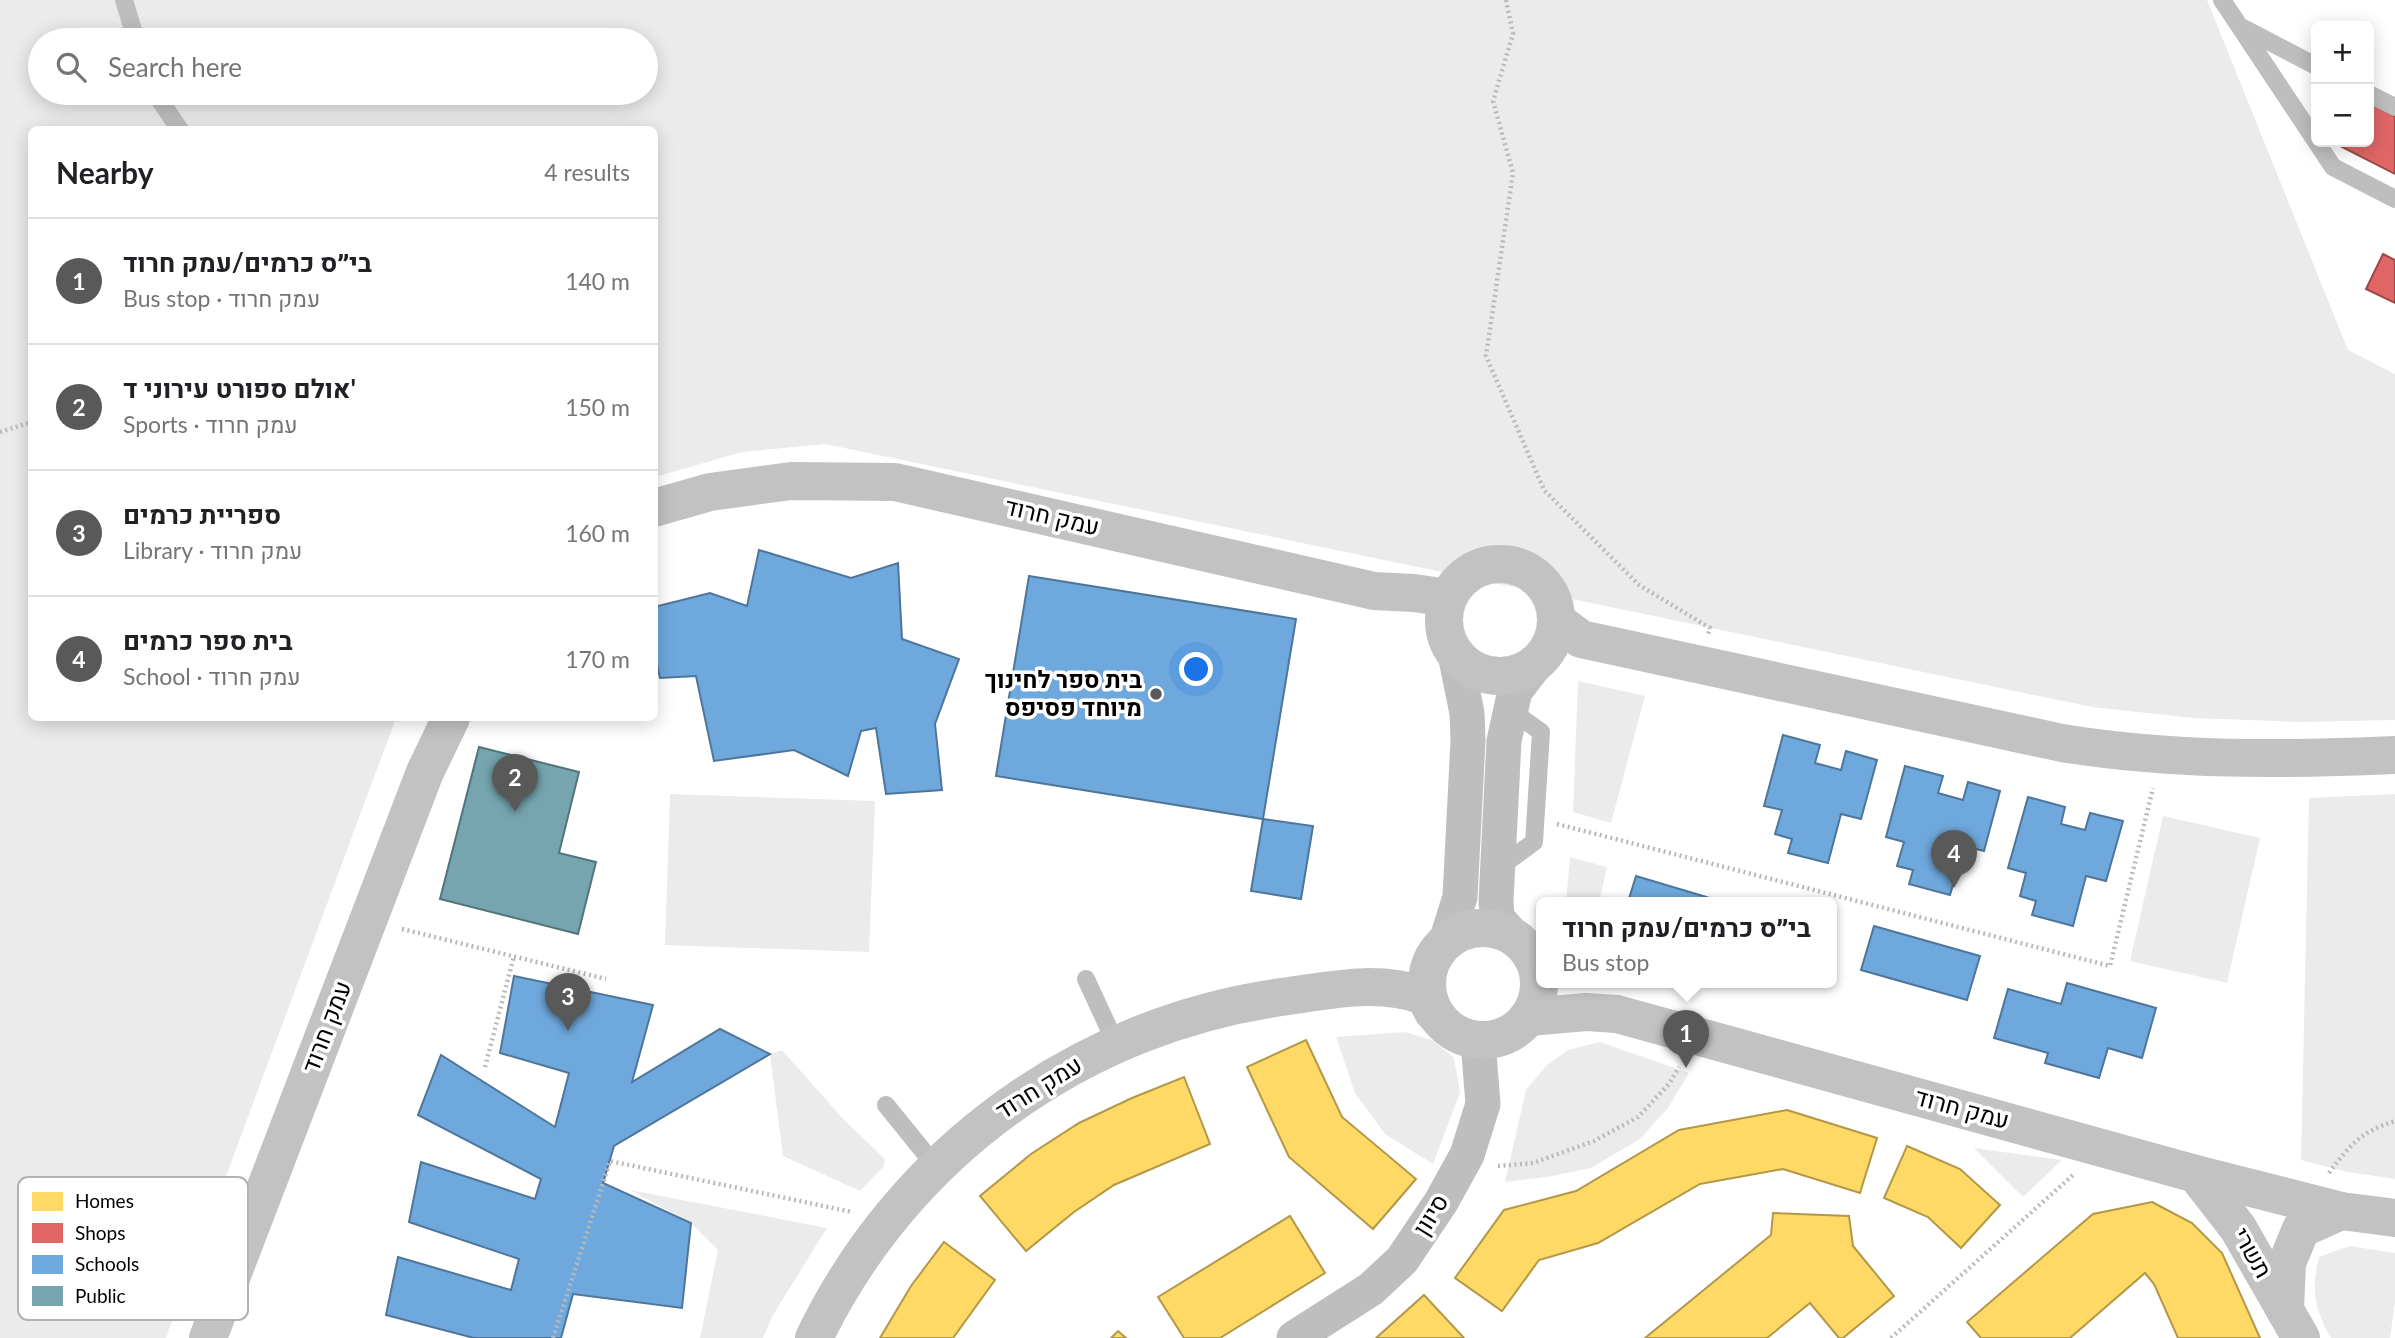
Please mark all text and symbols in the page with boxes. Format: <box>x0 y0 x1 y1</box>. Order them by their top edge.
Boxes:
map controls <box>2311 21 2374 147</box>
button: + <box>2311 21 2374 84</box>
search box <box>28 28 658 105</box>
icon: search <box>52 48 90 86</box>
text: Search here <box>108 51 242 83</box>
button: − <box>2311 84 2374 147</box>
text: Nearby <box>56 154 154 190</box>
text: 4 results <box>544 158 630 186</box>
text: בי״ס כרמים/עמק חרוד <box>123 246 372 278</box>
text: 1 <box>72 267 86 295</box>
text: 140 m <box>565 267 630 295</box>
text: Bus stop · עמק חרוד <box>123 284 320 312</box>
text: אולם ספורט עירוני ד' <box>123 372 356 404</box>
text: 2 <box>72 393 86 421</box>
text: 150 m <box>565 393 630 421</box>
text: Sports · עמק חרוד <box>123 410 298 438</box>
street label: עמק חרוד <box>1002 491 1102 540</box>
text: ספריית כרמים <box>123 498 281 530</box>
text: 3 <box>72 519 86 547</box>
text: 160 m <box>565 519 630 547</box>
text: Library · עמק חרוד <box>123 536 302 564</box>
text: בית ספר כרמים <box>123 624 293 656</box>
text: 4 <box>72 645 86 673</box>
text: 170 m <box>565 645 630 673</box>
your location <box>1179 652 1213 686</box>
text: School · עמק חרוד <box>123 662 301 690</box>
place label: בית ספר לחינוך מיוחד פסיפס <box>985 664 1142 721</box>
marker: בית ספר לחינוך מיוחד פסיפס <box>1148 686 1164 702</box>
pin: 2 <box>492 754 538 812</box>
pin: 4 <box>1931 830 1977 888</box>
popup <box>1536 897 1837 988</box>
text: בי״ס כרמים/עמק חרוד <box>1562 911 1811 943</box>
text: Bus stop <box>1562 948 1649 976</box>
pin: 3 <box>545 973 591 1031</box>
street label: עמק חרוד <box>295 976 356 1077</box>
pin: 1 <box>1663 1010 1709 1068</box>
street label: עמק חרוד <box>990 1049 1087 1124</box>
street label: עמק חרוד <box>1912 1081 2013 1134</box>
legend <box>18 1177 248 1320</box>
street label: סיוון <box>1406 1188 1454 1240</box>
text: Homes <box>75 1189 134 1212</box>
text: Shops <box>75 1221 125 1244</box>
street label: תשרי <box>2227 1222 2279 1282</box>
text: Schools <box>75 1252 139 1275</box>
text: Public <box>75 1284 126 1307</box>

